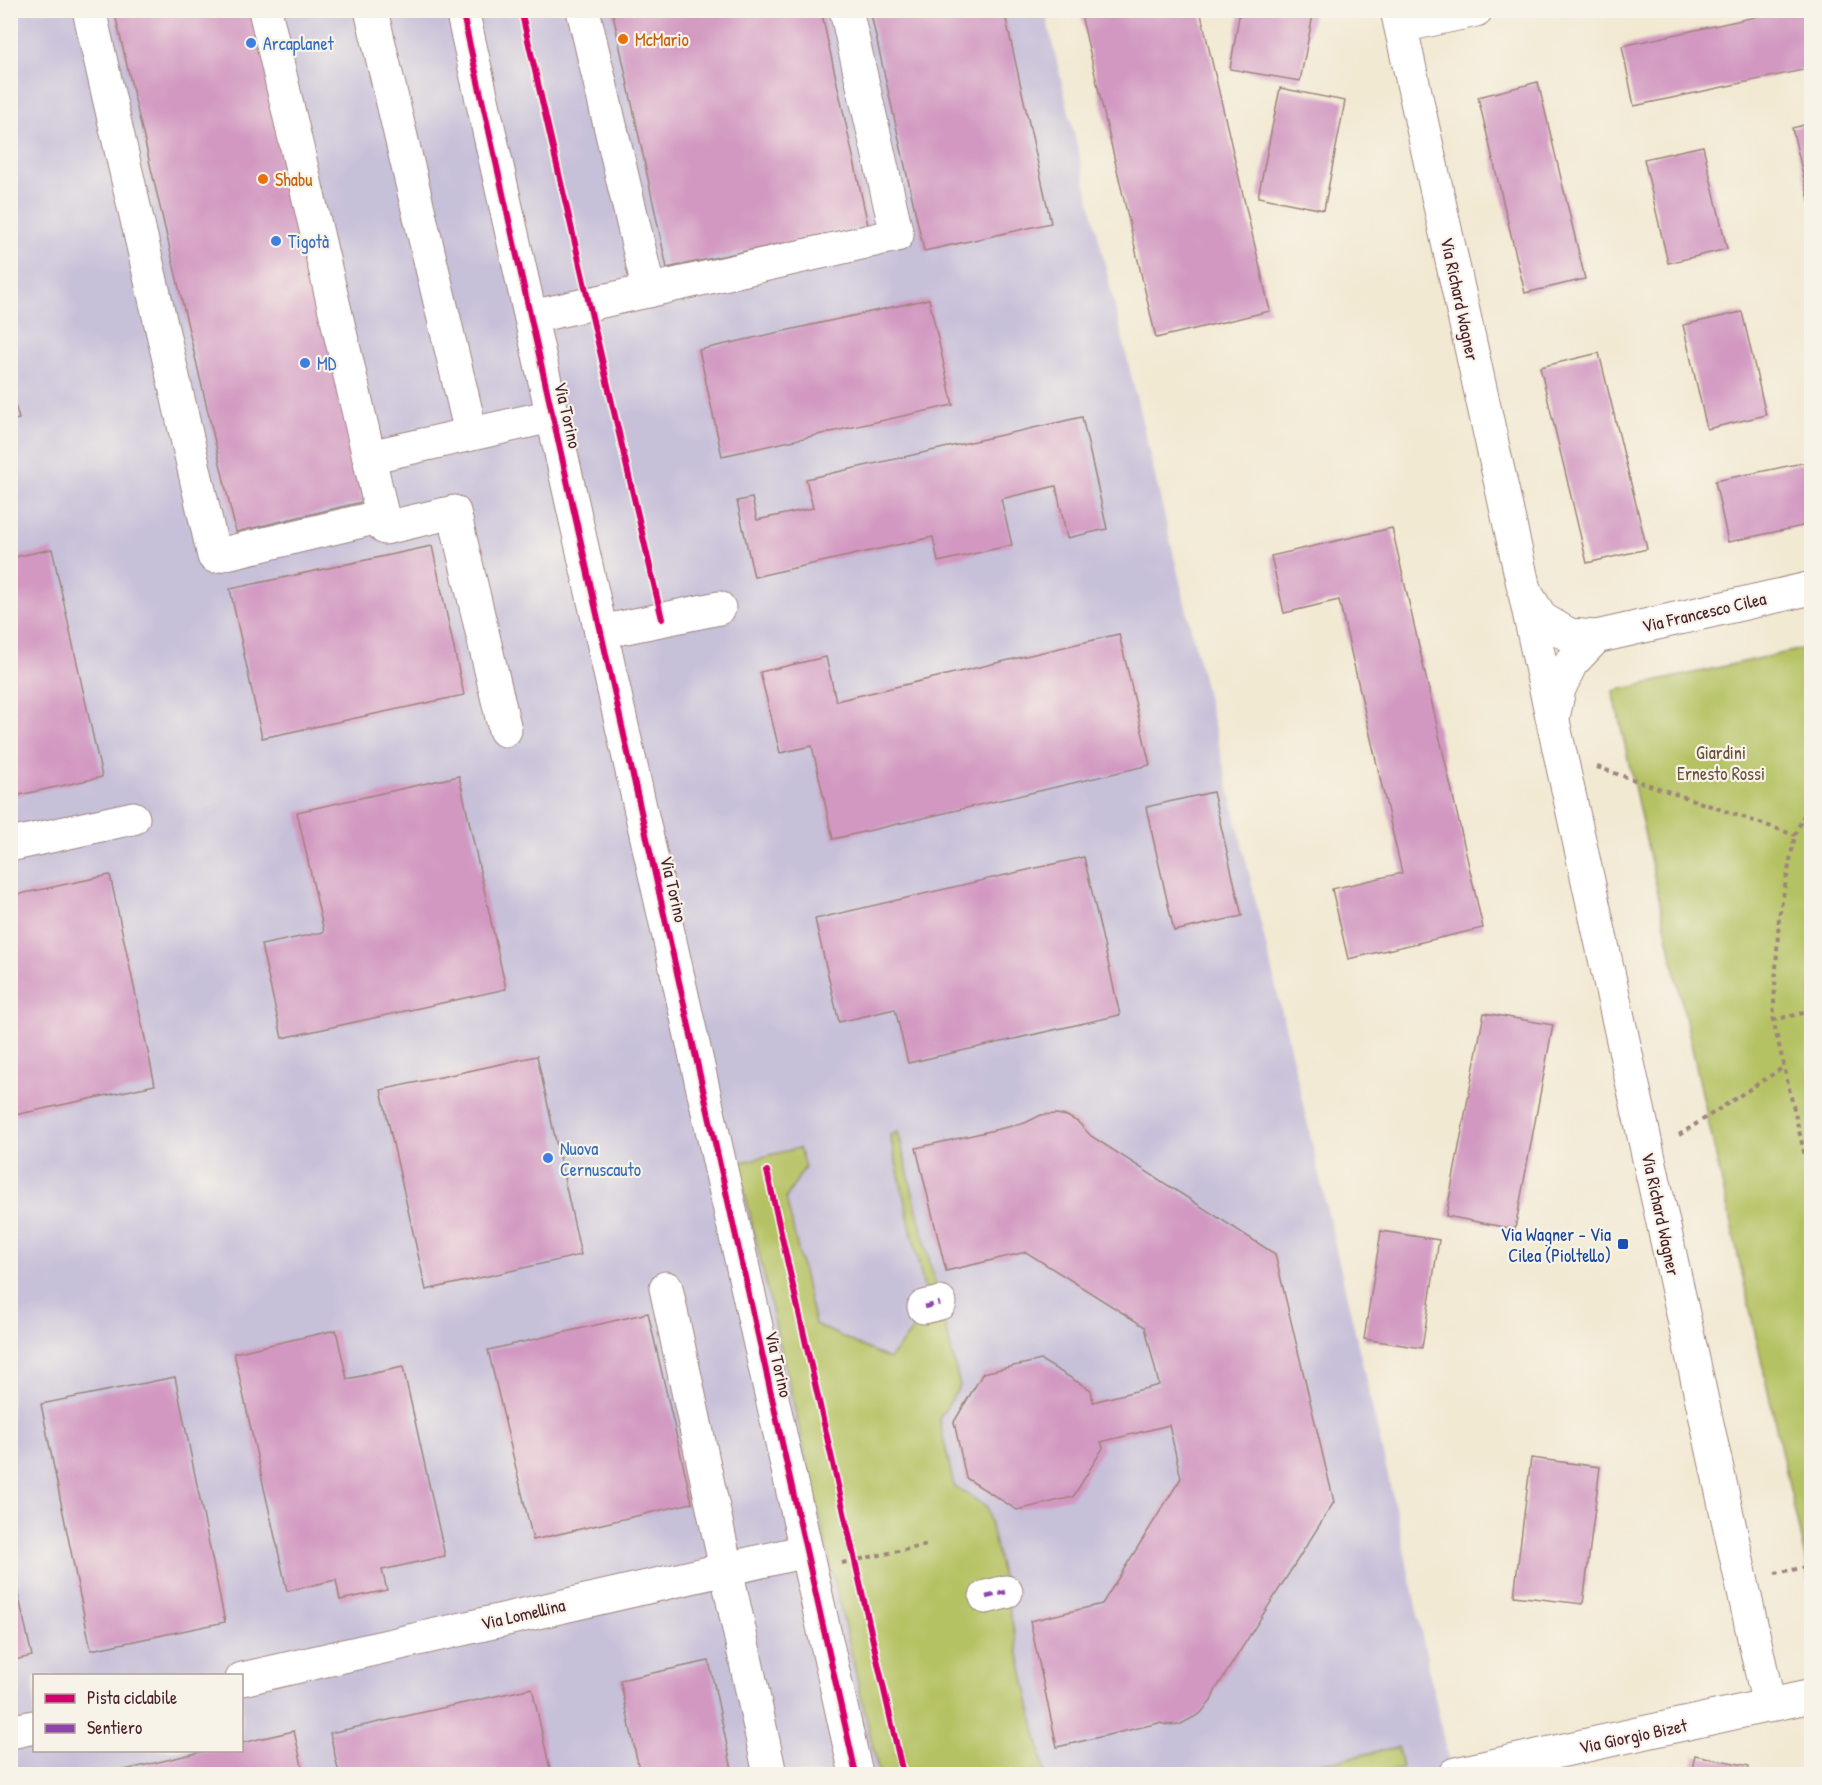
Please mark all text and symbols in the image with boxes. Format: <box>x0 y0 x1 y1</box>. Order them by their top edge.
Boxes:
place label: McMario <box>635 27 689 52</box>
place label: Arcaplanet <box>263 31 335 56</box>
marker: McMario <box>616 32 630 46</box>
marker: Arcaplanet <box>244 36 258 50</box>
place label: Shabu <box>275 167 313 192</box>
marker: Shabu <box>256 172 270 186</box>
place label: Tigotà <box>288 229 329 254</box>
marker: Tigotà <box>269 234 283 248</box>
street label: Via Richard Wagner <box>1435 235 1485 363</box>
place label: MD <box>317 351 337 376</box>
marker: MD <box>298 356 312 370</box>
street label: Via Torino <box>548 379 588 451</box>
street label: Via Francesco Cilea <box>1640 586 1768 638</box>
park label: Giardini Ernesto Rossi <box>1677 740 1765 786</box>
street label: Via Torino <box>654 853 694 925</box>
place label: Nuova Cernuscauto <box>560 1136 641 1182</box>
street label: Via Richard Wagner <box>1636 1150 1686 1278</box>
marker: Nuova Cernuscauto <box>541 1151 555 1165</box>
place label: Via Wagner - Via Cilea (Pioltello) <box>1501 1222 1611 1268</box>
marker: Via Wagner - Via Cilea (Pioltello) <box>1616 1237 1630 1251</box>
street label: Via Torino <box>759 1328 799 1400</box>
street label: Via Lomellina <box>478 1592 568 1636</box>
legend <box>33 1674 243 1752</box>
text: Pista ciclabile <box>87 1685 177 1710</box>
street label: Via Giorgio Bizet <box>1577 1712 1690 1760</box>
text: Sentiero <box>87 1715 142 1740</box>

